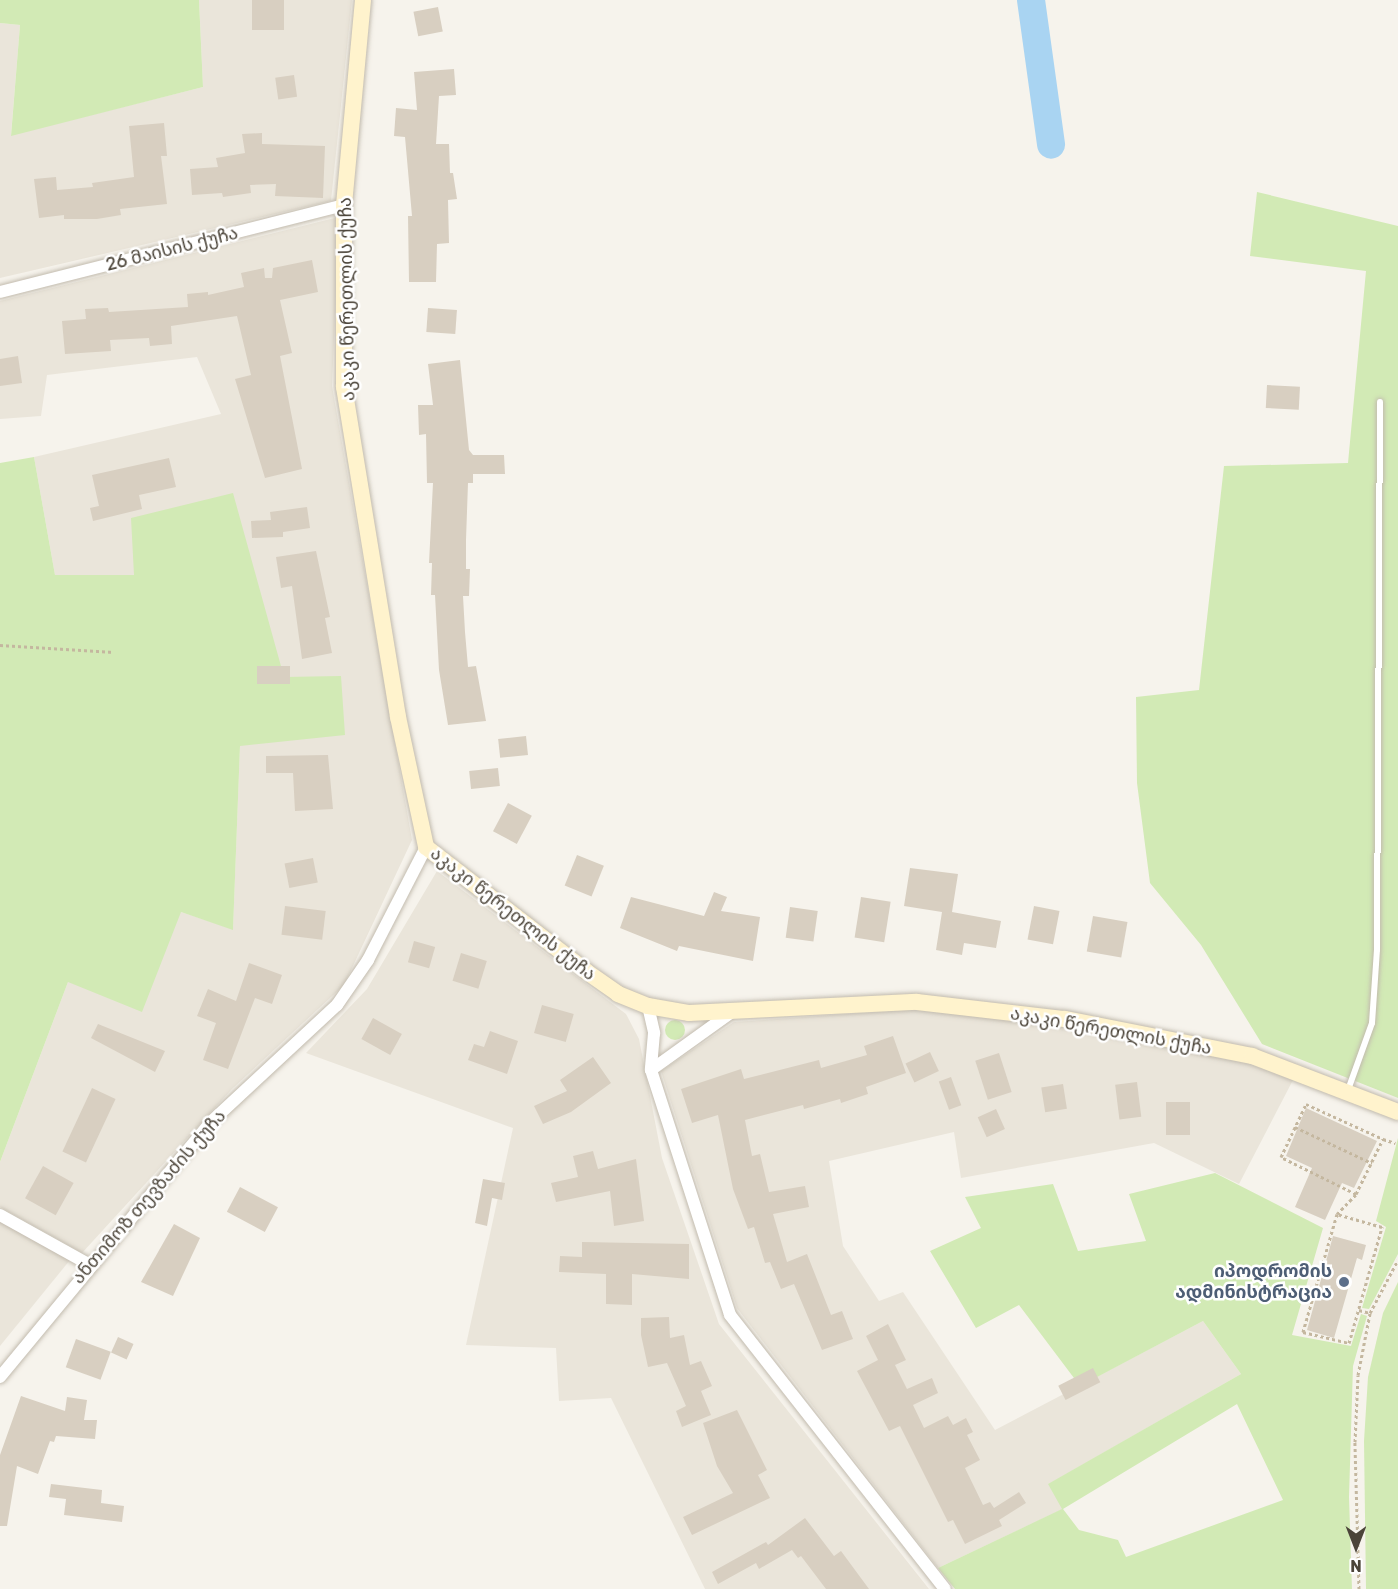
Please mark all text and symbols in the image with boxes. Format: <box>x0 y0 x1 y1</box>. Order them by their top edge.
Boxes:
street label: აკაკი წერეთლის ქუჩა <box>334 197 360 401</box>
street label: 26 მაისის ქუჩა <box>104 222 240 276</box>
street label: აკაკი წერეთლის ქუჩა <box>426 843 600 985</box>
street label: აკაკი წერეთლის ქუჩა <box>1009 1003 1213 1059</box>
street label: ანთიმოზ თევზაძის ქუჩა <box>67 1106 231 1288</box>
place label: იპოდრომის ადმინისტრაცია <box>1175 1261 1332 1304</box>
marker: იპოდრომის ადმინისტრაცია <box>1337 1275 1351 1289</box>
north arrow <box>1326 1517 1386 1577</box>
text: N <box>1350 1556 1362 1575</box>

